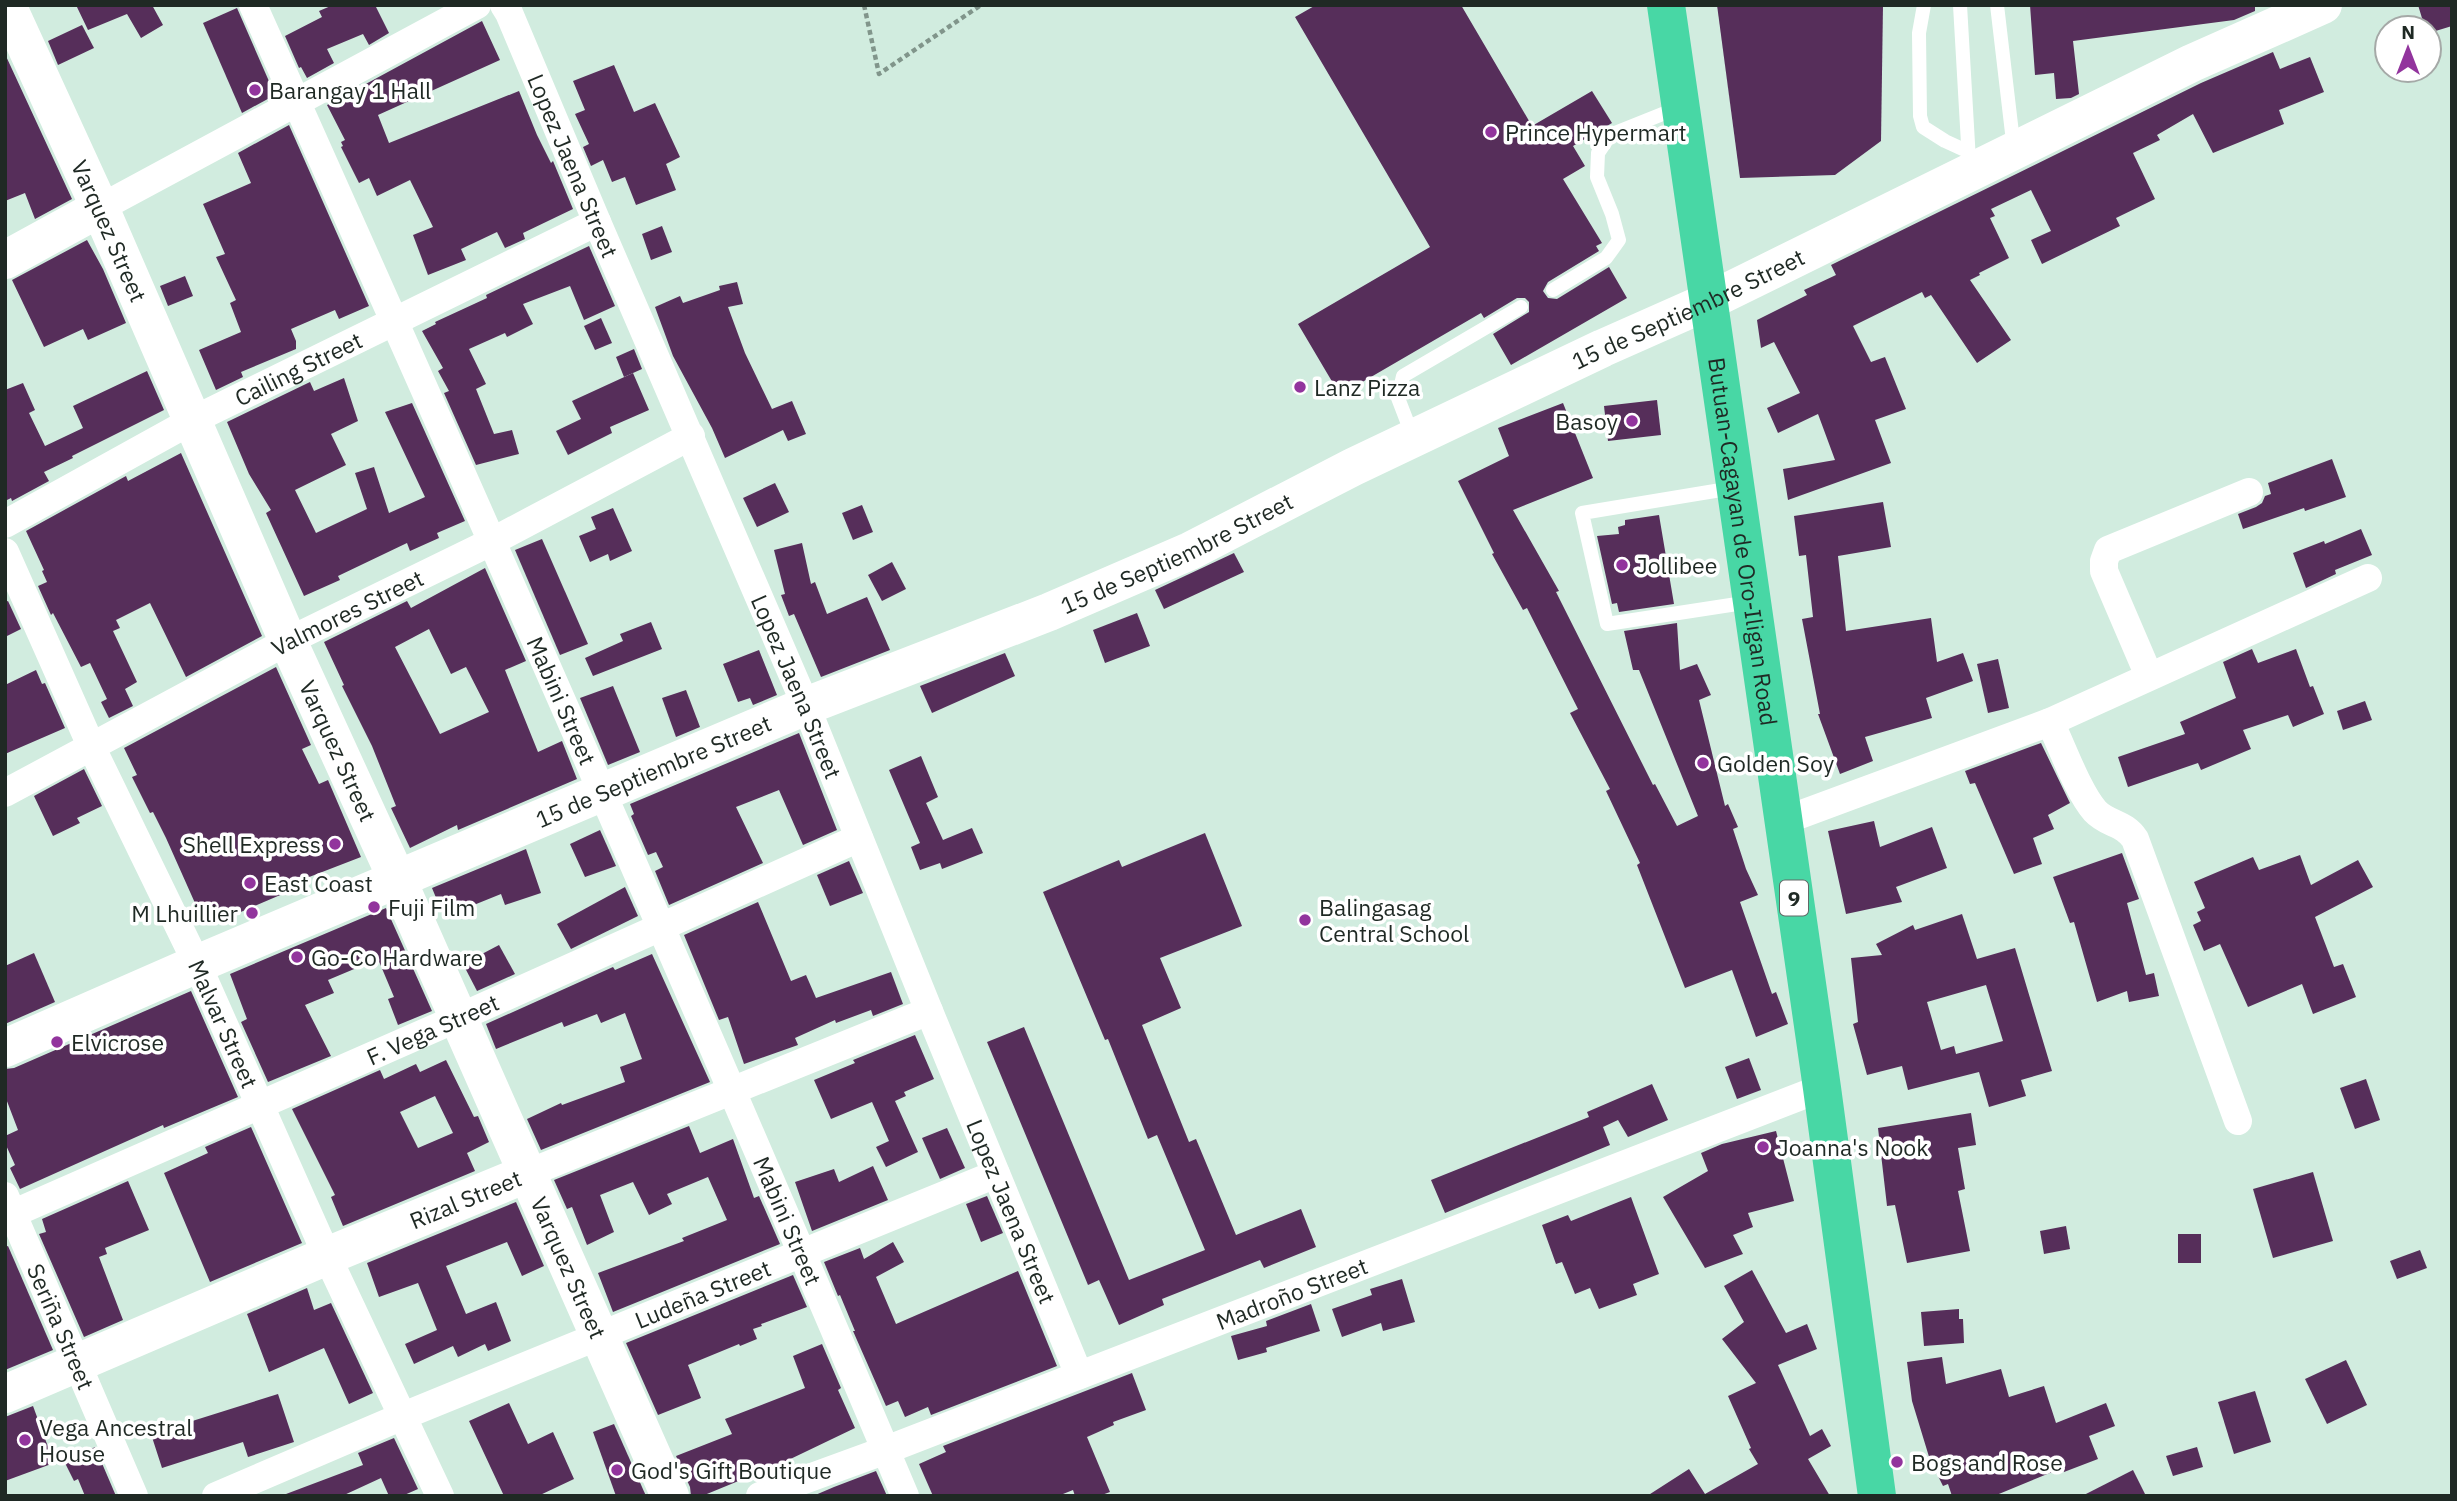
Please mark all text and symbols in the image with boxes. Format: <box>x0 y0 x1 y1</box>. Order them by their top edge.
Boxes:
north arrow <box>2373 14 2443 84</box>
text: N <box>2401 20 2415 44</box>
street label: Lopez Jaena Street <box>521 69 626 262</box>
place label: Barangay 1 Hall <box>269 75 431 105</box>
marker: Barangay 1 Hall <box>247 82 263 98</box>
place label: Prince Hypermart <box>1505 117 1687 147</box>
marker: Prince Hypermart <box>1483 124 1499 140</box>
street label: Varquez Street <box>65 155 154 306</box>
street label: 15 de Septiembre Street <box>1567 241 1809 376</box>
street label: Cailing Street <box>230 325 367 412</box>
street label: Butuan-Cagayan de Oro-Iligan Road <box>1702 355 1785 728</box>
place label: Lanz Pizza <box>1314 372 1420 402</box>
marker: Lanz Pizza <box>1292 379 1308 395</box>
place label: Basoy <box>1555 406 1619 436</box>
marker: Basoy <box>1624 413 1640 429</box>
street label: 15 de Septiembre Street <box>1056 486 1298 620</box>
place label: Jollibee <box>1636 550 1717 580</box>
marker: Jollibee <box>1614 557 1630 573</box>
street label: Valmores Street <box>266 562 428 662</box>
street label: Lopez Jaena Street <box>745 590 849 783</box>
street label: Mabini Street <box>521 631 603 769</box>
street label: Varquez Street <box>293 675 384 826</box>
street label: 15 de Septiembre Street <box>531 708 776 834</box>
place label: Golden Soy <box>1717 748 1835 778</box>
marker: Golden Soy <box>1695 755 1711 771</box>
place label: Shell Express <box>182 829 321 859</box>
marker: Shell Express <box>327 836 343 852</box>
place label: East Coast <box>264 868 373 898</box>
marker: East Coast <box>242 875 258 891</box>
road number: 9 <box>1780 880 1808 916</box>
place label: Fuji Film <box>388 892 475 922</box>
place label: Balingasag Central School <box>1319 892 1469 948</box>
place label: M Lhuillier <box>131 898 239 928</box>
marker: Fuji Film <box>366 899 382 915</box>
marker: M Lhuillier <box>244 905 260 921</box>
marker: Balingasag Central School <box>1297 912 1313 928</box>
place label: Go-Co Hardware <box>311 942 483 972</box>
marker: Go-Co Hardware <box>289 949 305 965</box>
street label: Malvar Street <box>182 955 265 1093</box>
street label: F. Vega Street <box>362 987 503 1071</box>
place label: Elvicrose <box>71 1027 164 1057</box>
marker: Elvicrose <box>49 1034 65 1050</box>
street label: Lopez Jaena Street <box>960 1115 1063 1308</box>
place label: Joanna's Nook <box>1777 1132 1928 1162</box>
marker: Joanna's Nook <box>1755 1139 1771 1155</box>
street label: Mabini Street <box>747 1151 829 1290</box>
street label: Rizal Street <box>405 1163 526 1235</box>
street label: Varquez Street <box>524 1192 613 1343</box>
street label: Madroño Street <box>1212 1250 1372 1336</box>
street label: Ludeña Street <box>630 1253 775 1335</box>
street label: Seriña Street <box>21 1259 101 1394</box>
place label: Vega Ancestral House <box>39 1412 193 1468</box>
marker: Vega Ancestral House <box>17 1432 33 1448</box>
place label: Bogs and Rose <box>1911 1447 2063 1477</box>
marker: Bogs and Rose <box>1889 1454 1905 1470</box>
place label: God's Gift Boutique <box>631 1455 832 1485</box>
marker: God's Gift Boutique <box>609 1462 625 1478</box>

